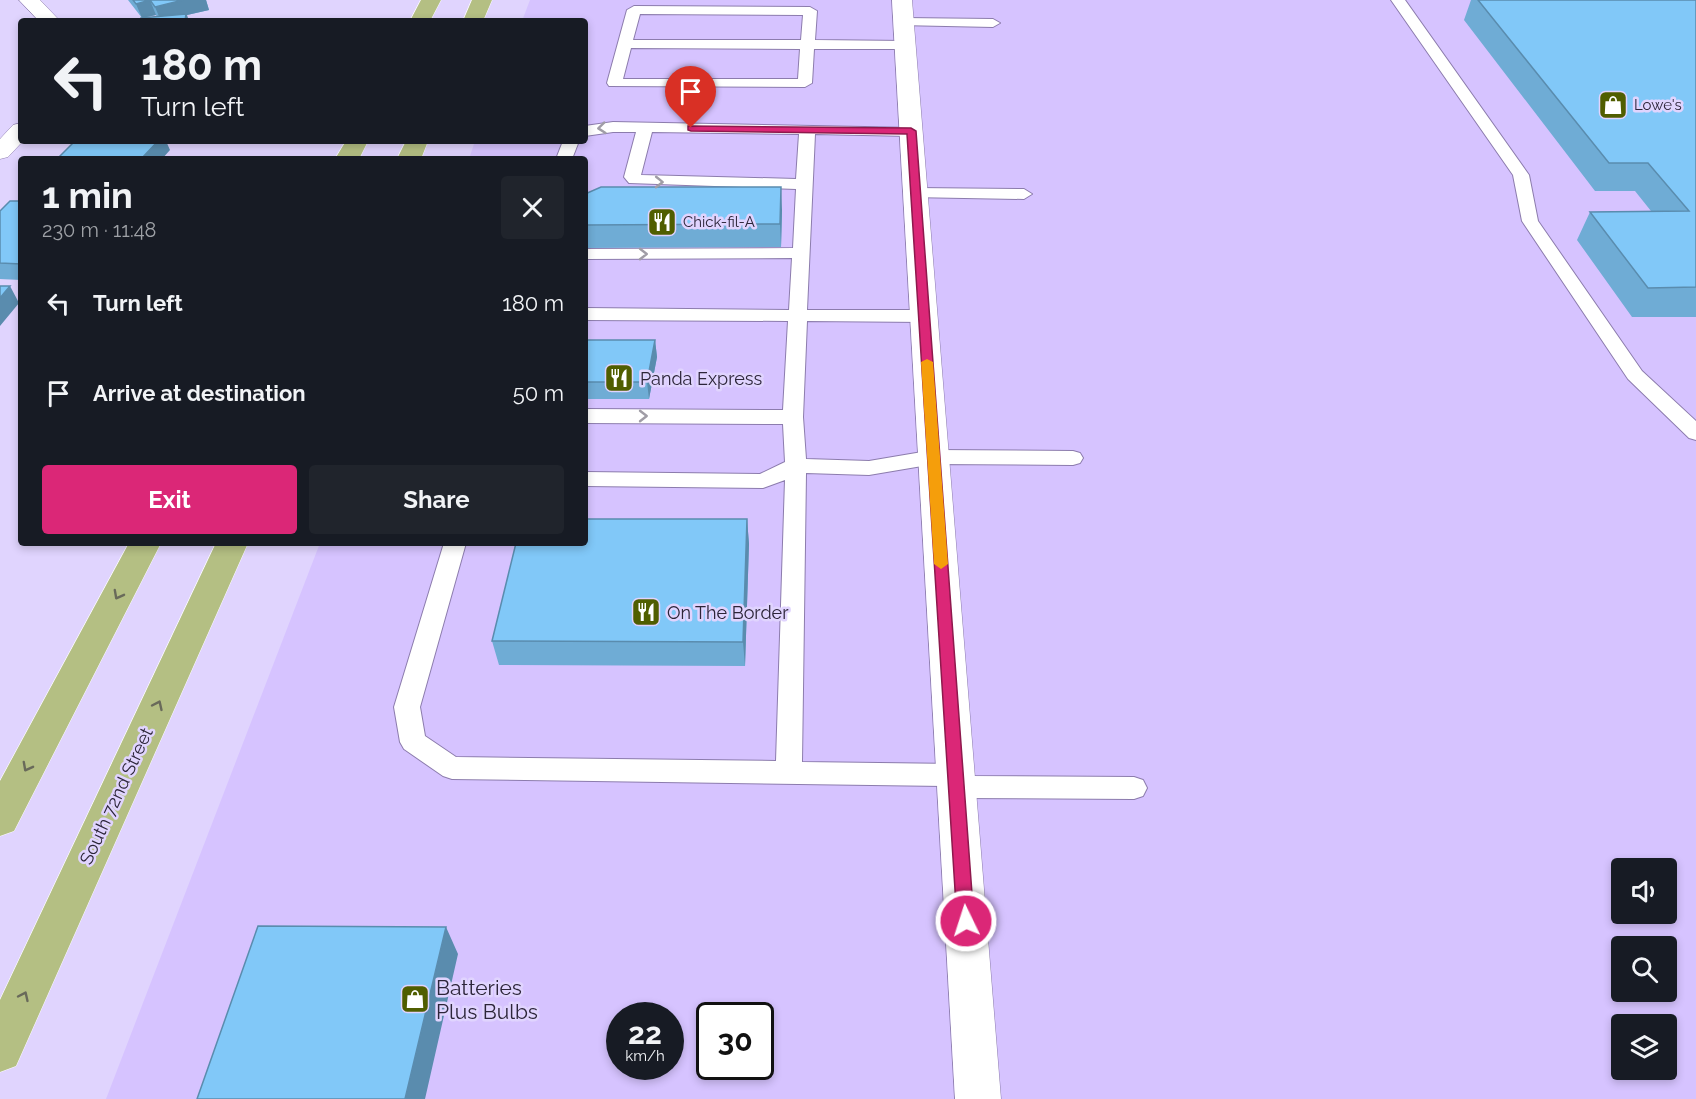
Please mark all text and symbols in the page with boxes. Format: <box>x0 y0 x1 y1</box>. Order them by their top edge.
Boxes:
text: 180 m <box>141 41 262 90</box>
icon: left <box>42 42 120 120</box>
pin <box>665 66 716 128</box>
icon: arrive <box>674 75 707 108</box>
shop icon: Lowe's <box>1597 89 1629 121</box>
text: Turn left <box>141 91 244 122</box>
place label: Lowe's <box>1634 96 1682 114</box>
one-way arrow <box>597 121 606 134</box>
text: 1 min <box>42 174 133 216</box>
button: close <box>501 176 564 239</box>
one-way arrow <box>654 176 663 188</box>
restaurant icon: Chick-fil-A <box>646 206 678 238</box>
place label: Chick-fil-A <box>683 213 755 231</box>
text: 230 m · 11:48 <box>42 218 156 242</box>
one-way arrow <box>639 248 648 260</box>
icon: left <box>42 287 75 320</box>
text: Turn left <box>93 290 183 316</box>
text: 180 m <box>502 290 564 316</box>
restaurant icon: Panda Express <box>603 362 635 394</box>
place label: Panda Express <box>640 368 762 389</box>
icon: arrive <box>42 377 75 410</box>
text: Arrive at destination <box>93 380 306 406</box>
text: 50 m <box>513 380 564 406</box>
one-way arrow <box>639 410 648 422</box>
button: Exit <box>42 465 297 534</box>
button: Share <box>309 465 564 534</box>
one-way arrow <box>114 588 125 599</box>
restaurant icon: On The Border <box>630 596 662 628</box>
place label: On The Border <box>667 602 789 623</box>
one-way arrow <box>151 700 163 711</box>
street label: South 72nd Street <box>75 724 157 868</box>
one-way arrow <box>23 761 34 772</box>
map controls <box>1611 858 1677 1080</box>
button: sound <box>1611 858 1677 924</box>
position arrow <box>934 889 998 953</box>
button: search <box>1611 936 1677 1002</box>
place label: Batteries Plus Bulbs <box>436 975 538 1024</box>
shop icon: Batteries Plus Bulbs <box>399 983 431 1015</box>
one-way arrow <box>17 992 29 1003</box>
speed limit sign: 30 <box>696 1002 774 1080</box>
button: layers <box>1611 1014 1677 1080</box>
text: 22 <box>628 1016 662 1051</box>
text: km/h <box>625 1047 665 1065</box>

